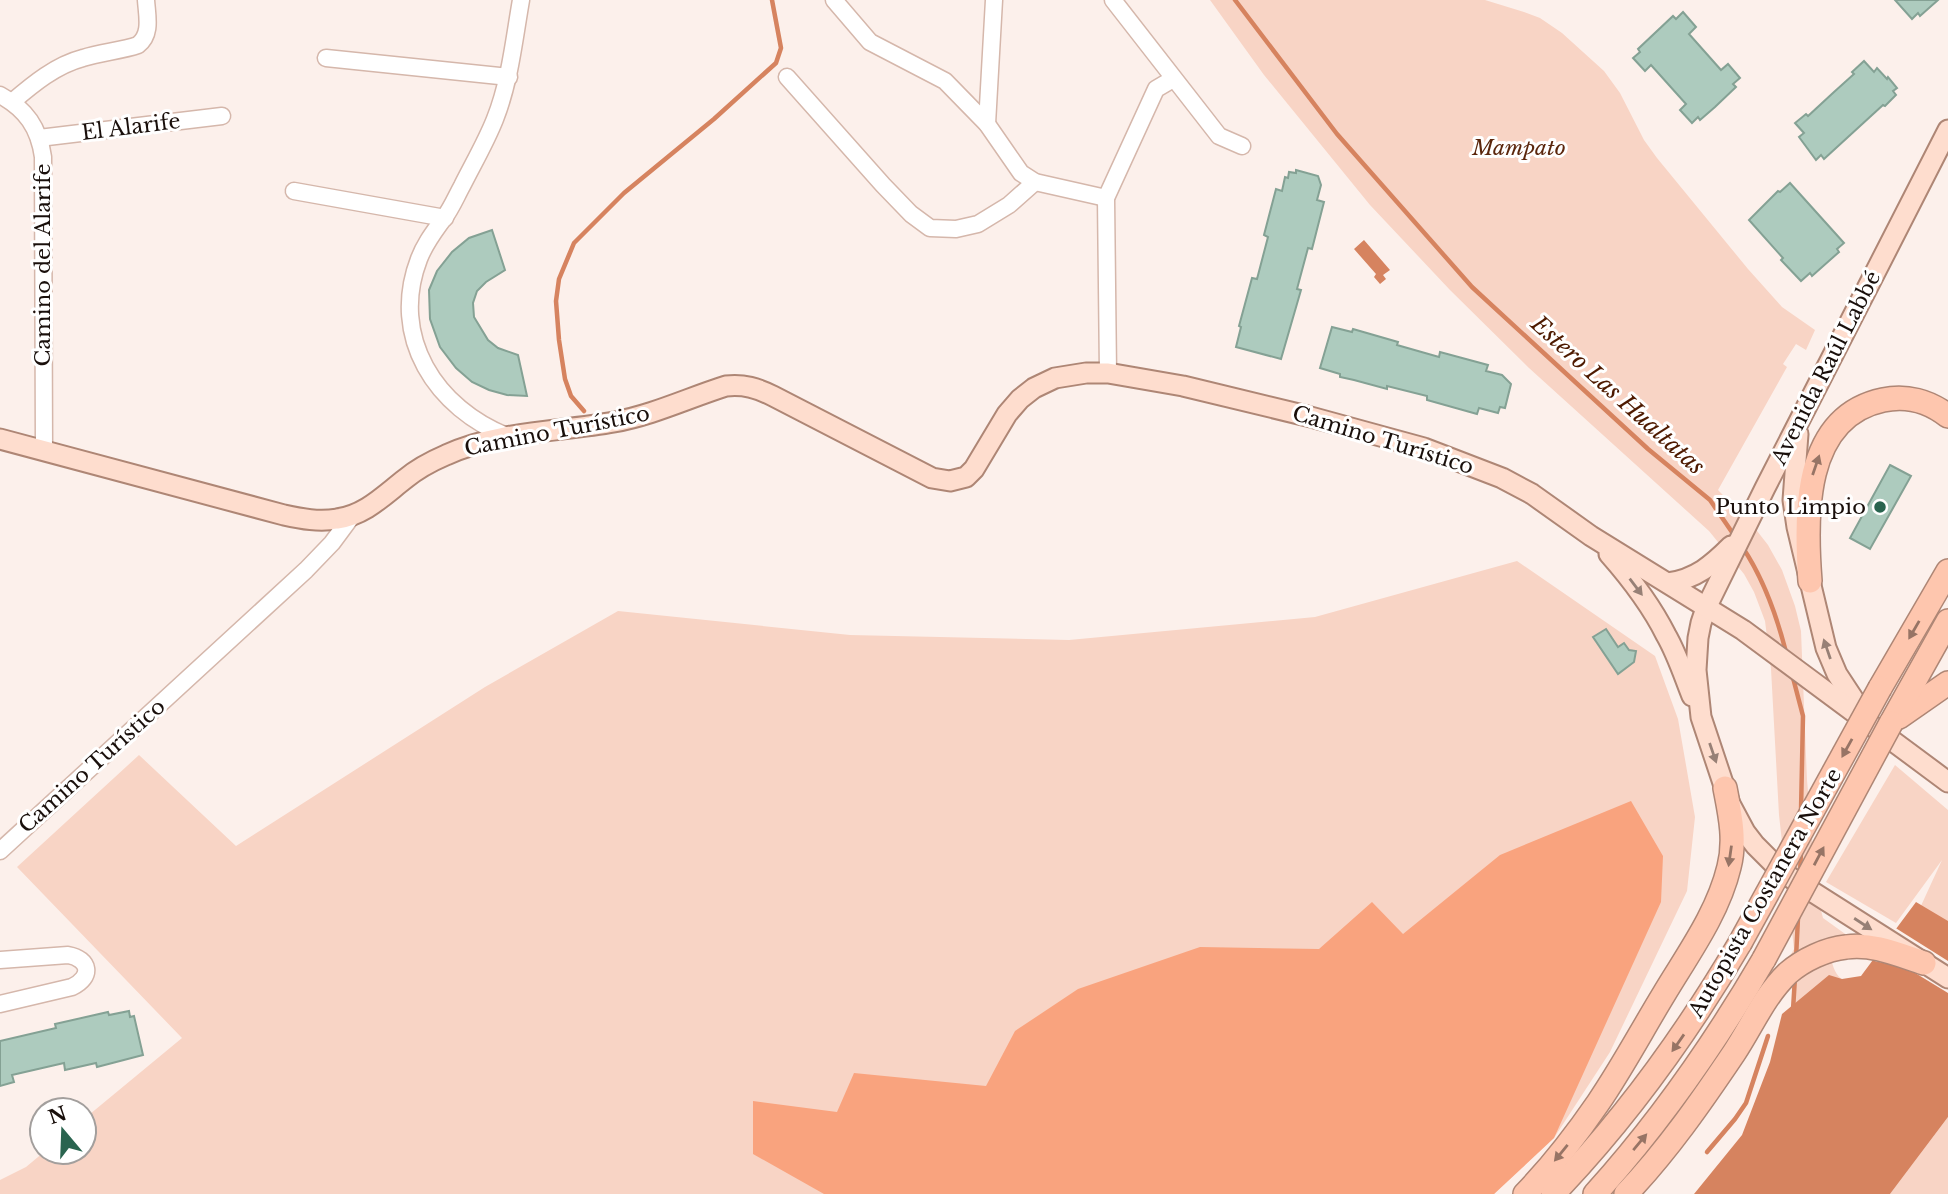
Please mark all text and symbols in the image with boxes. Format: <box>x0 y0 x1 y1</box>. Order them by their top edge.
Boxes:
street label: El Alarife <box>80 108 182 146</box>
park label: Mampato <box>1471 135 1566 161</box>
street label: Camino del Alarife <box>30 164 56 366</box>
street label: Avenida Raúl Labbé <box>1765 267 1886 470</box>
water label: Estero Las Hualtatas <box>1525 309 1711 480</box>
street label: Camino Turístico <box>462 400 652 462</box>
street label: Camino Turístico <box>1289 400 1477 480</box>
one-way arrow <box>1811 455 1822 476</box>
place label: Punto Limpio <box>1715 494 1866 520</box>
marker: Punto Limpio <box>1872 499 1888 515</box>
one-way arrow <box>1628 578 1642 596</box>
one-way arrow <box>1908 620 1920 639</box>
one-way arrow <box>1821 638 1831 659</box>
street label: Camino Turístico <box>13 693 171 839</box>
one-way arrow <box>1841 738 1853 758</box>
one-way arrow <box>1708 742 1719 763</box>
street label: Autopista Costanera Norte <box>1682 764 1847 1023</box>
one-way arrow <box>1725 845 1736 867</box>
one-way arrow <box>1814 846 1825 866</box>
one-way arrow <box>1853 917 1872 930</box>
one-way arrow <box>1672 1033 1685 1052</box>
north arrow <box>28 1096 98 1166</box>
text: N <box>45 1102 70 1129</box>
one-way arrow <box>1632 1134 1647 1151</box>
one-way arrow <box>1554 1143 1569 1161</box>

